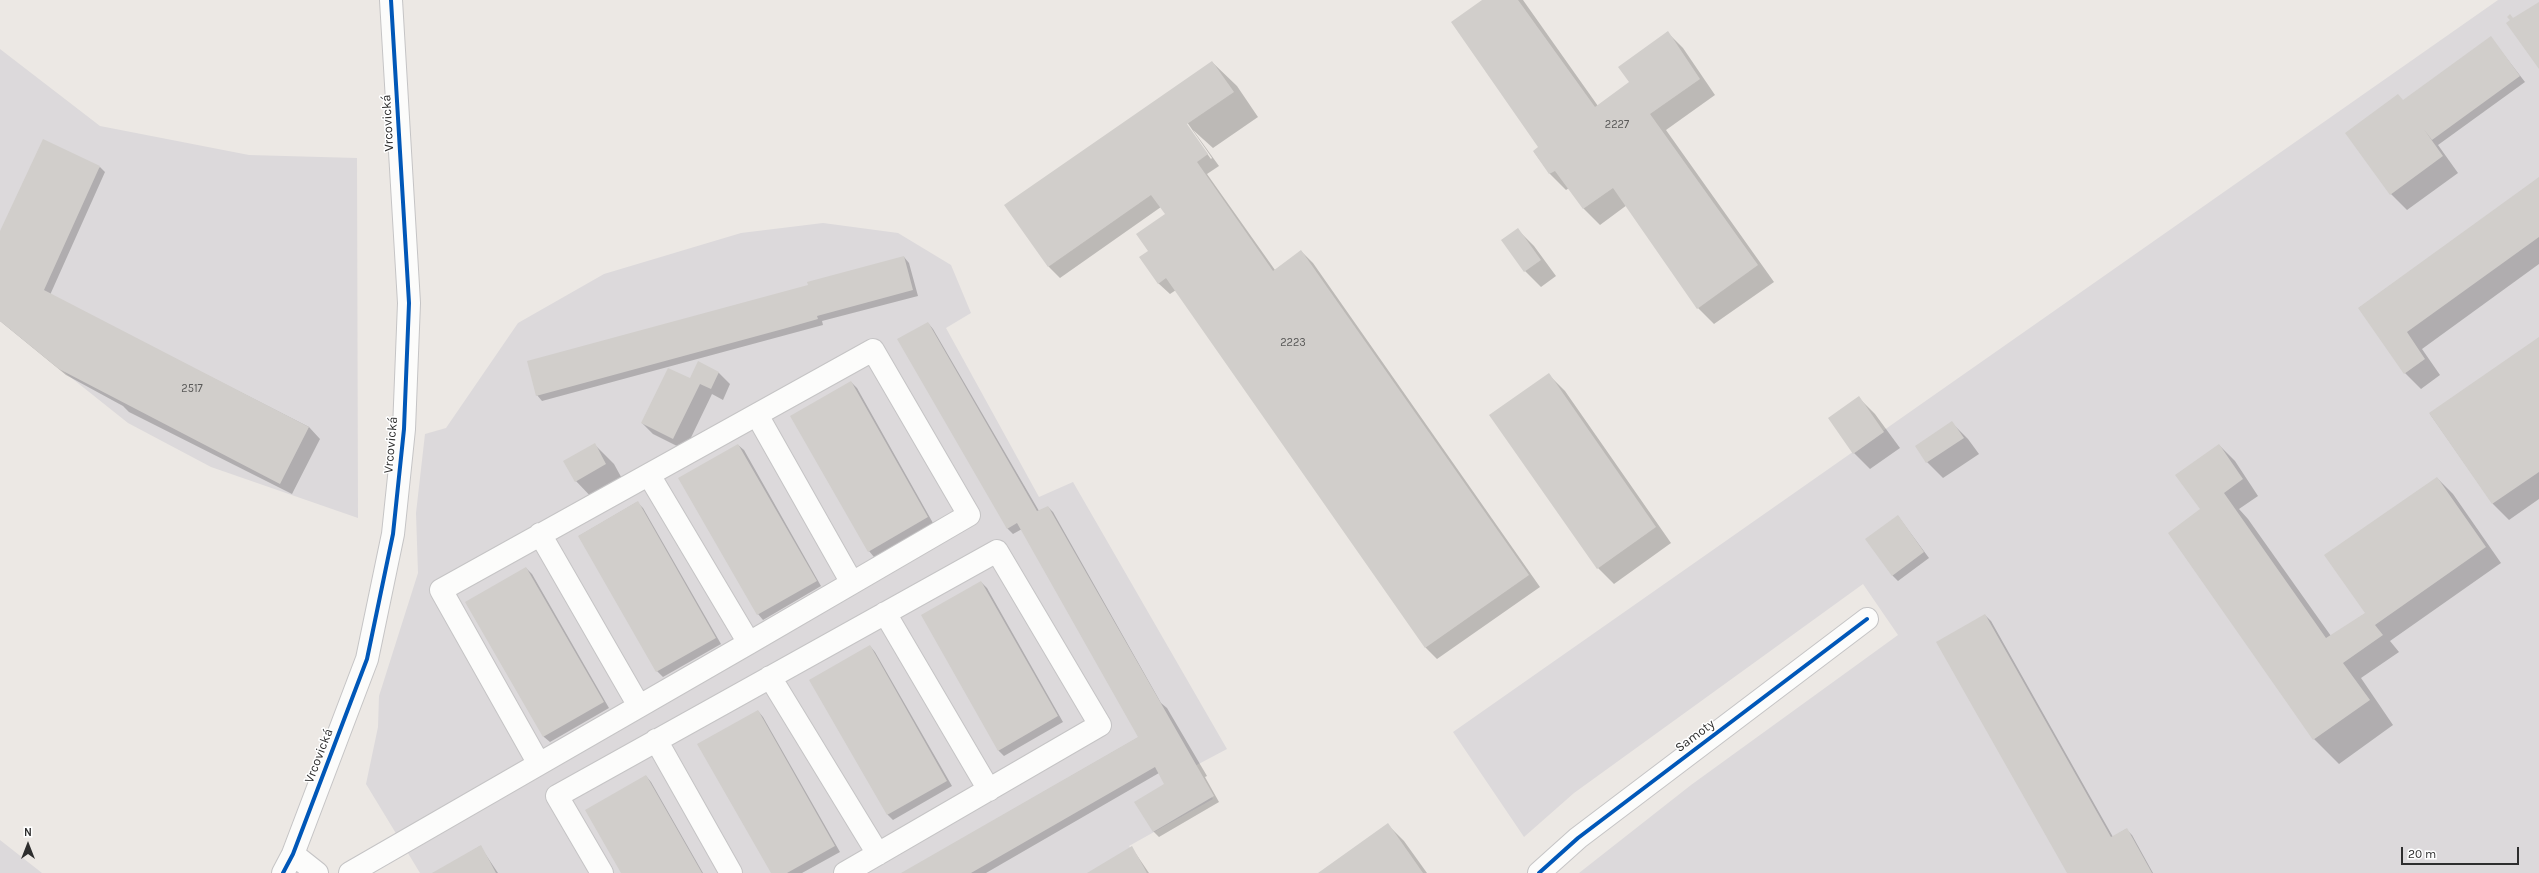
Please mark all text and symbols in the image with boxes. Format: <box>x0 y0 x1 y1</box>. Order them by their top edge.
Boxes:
street label: Vrcovická <box>379 94 397 152</box>
house number: 2227 <box>1605 118 1629 132</box>
house number: 2223 <box>1280 336 1306 350</box>
house number: 2517 <box>181 382 203 396</box>
street label: Vrcovická <box>381 416 401 474</box>
street label: Samoty <box>1672 716 1718 756</box>
street label: Vrcovická <box>301 726 337 786</box>
north arrow <box>8 825 48 865</box>
text: N <box>24 826 32 839</box>
scale bar <box>2403 839 2521 865</box>
text: 20 m <box>2408 847 2436 861</box>

